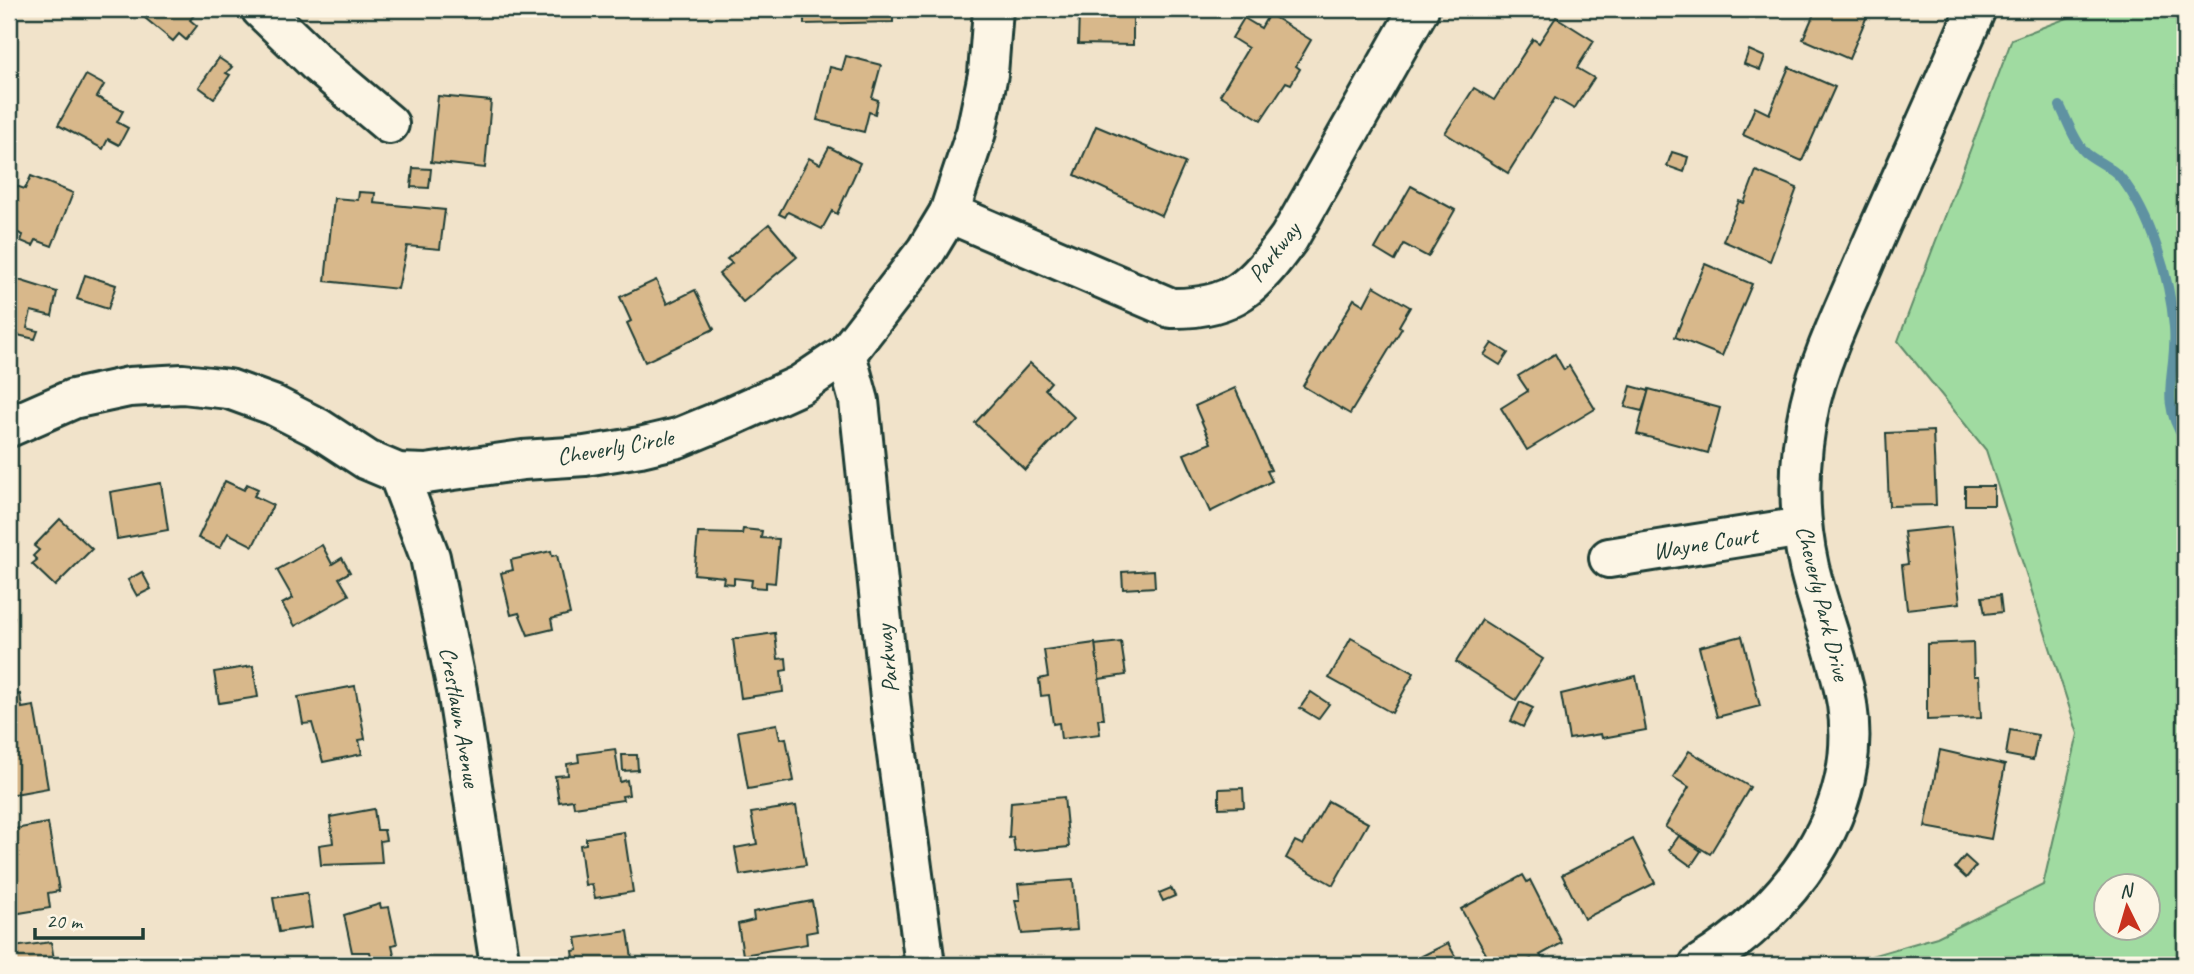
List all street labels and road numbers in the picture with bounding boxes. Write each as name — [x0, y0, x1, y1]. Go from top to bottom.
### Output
street label: Parkway — [1241, 214, 1308, 288]
street label: Cheverly Circle — [555, 422, 678, 472]
street label: Wayne Court — [1651, 520, 1761, 566]
street label: Cheverly Park Drive — [1789, 522, 1857, 686]
street label: Parkway — [868, 622, 905, 695]
street label: Crestlawn Avenue — [433, 645, 487, 792]

